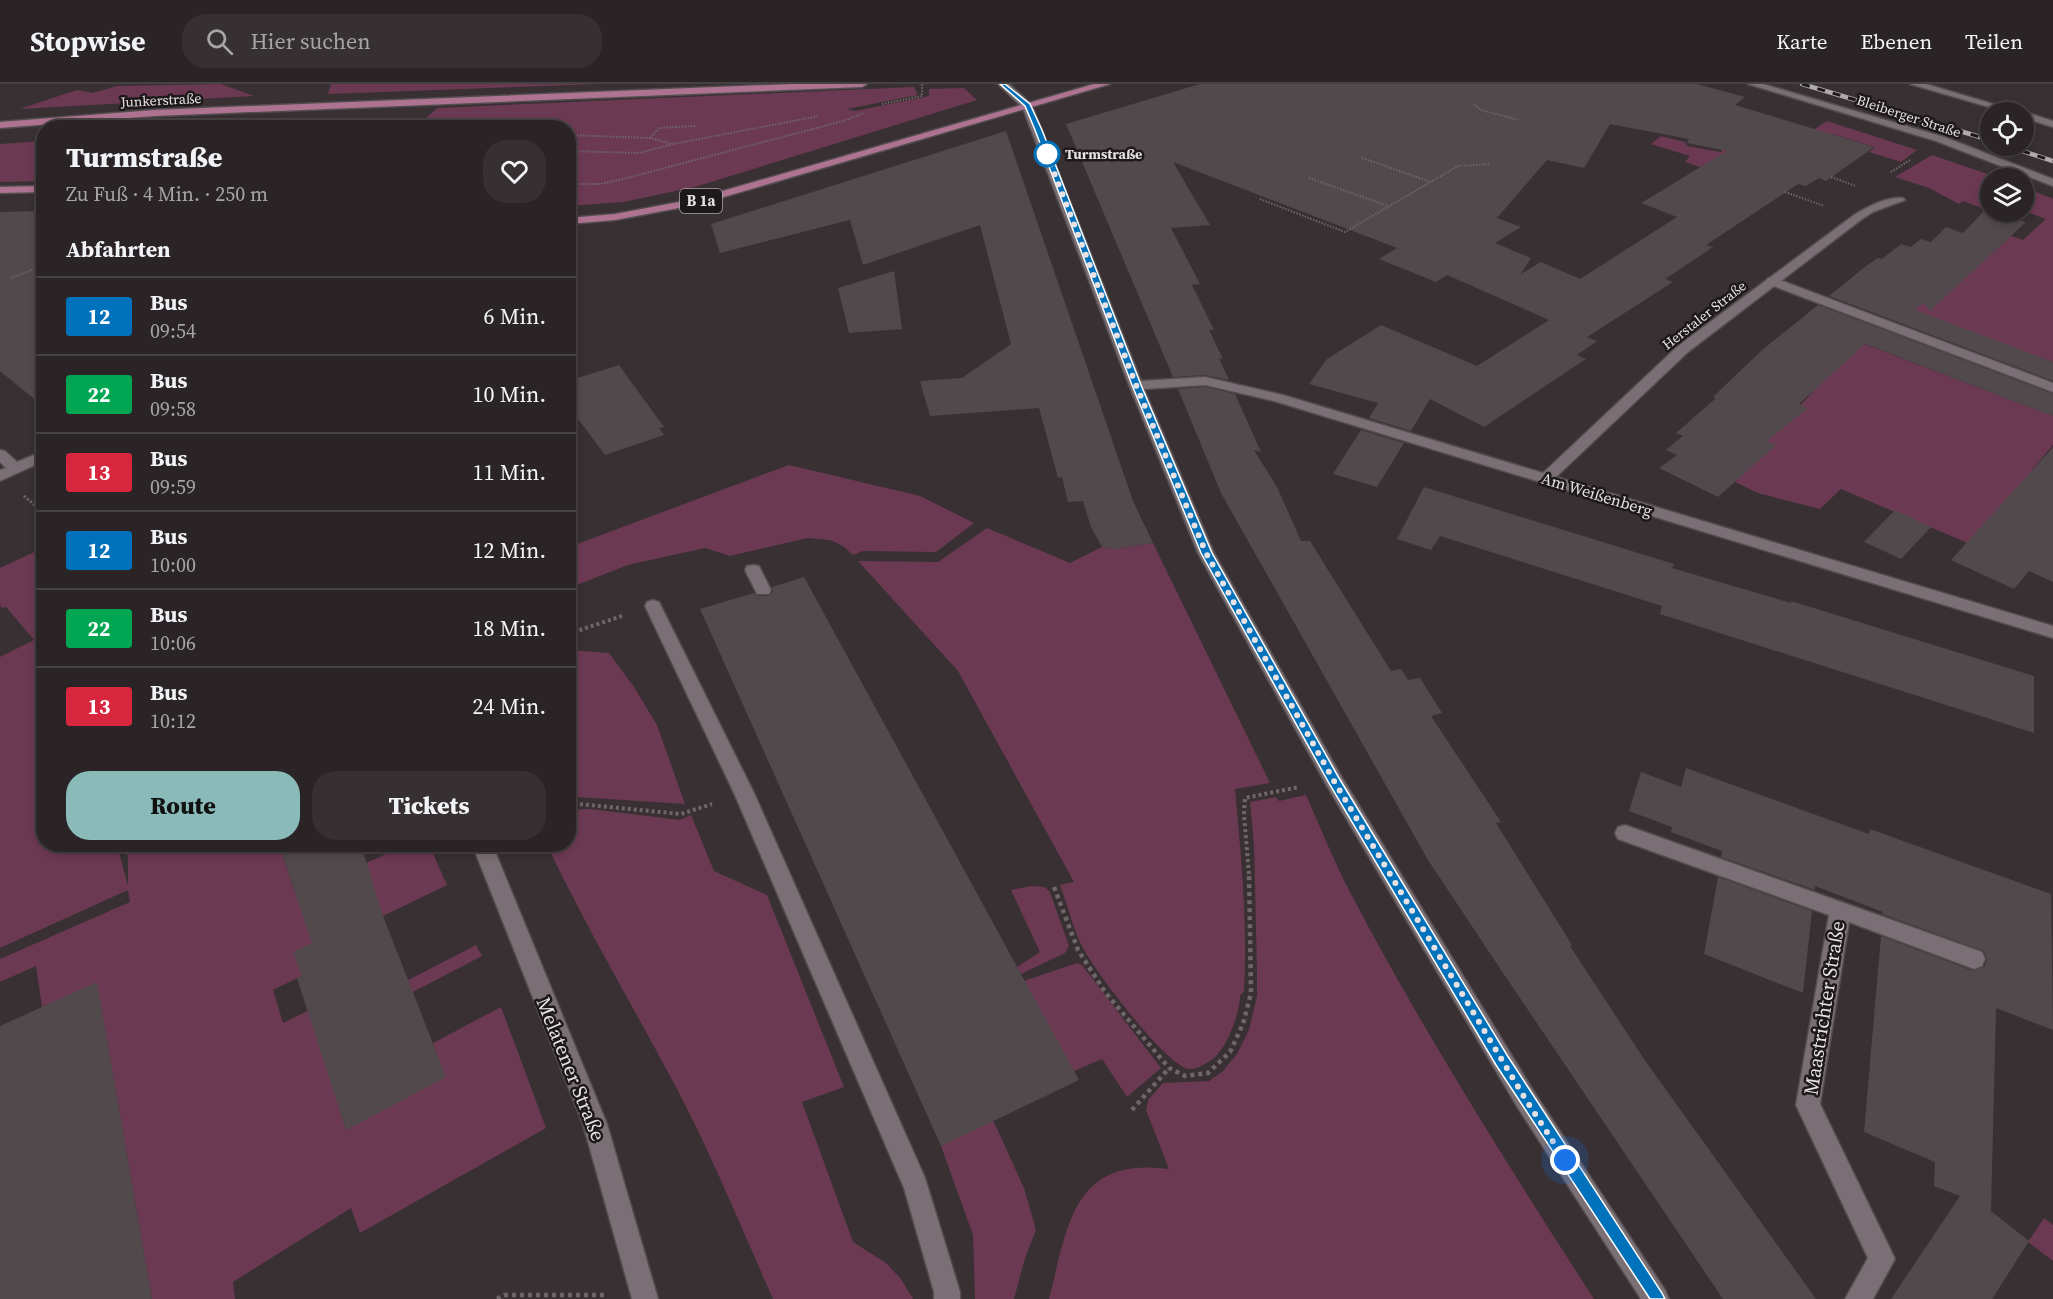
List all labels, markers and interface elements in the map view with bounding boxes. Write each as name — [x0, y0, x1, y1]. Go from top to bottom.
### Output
search box — [182, 14, 602, 68]
text: Stopwise — [30, 22, 146, 60]
icon: search — [203, 25, 236, 58]
text: Hier suchen — [251, 26, 370, 56]
text: Karte — [1776, 27, 1827, 56]
text: Ebenen — [1860, 27, 1932, 56]
text: Teilen — [1965, 27, 2023, 56]
street label: Junkerstraße — [119, 88, 202, 112]
street label: Bleiberger Straße — [1854, 90, 1964, 142]
map controls — [1980, 102, 2034, 222]
button: locate — [1980, 102, 2034, 156]
text: Turmstraße — [66, 138, 222, 176]
button: heart — [483, 140, 546, 203]
marker: Turmstraße — [1034, 141, 1060, 167]
place label: Turmstraße — [1065, 144, 1142, 164]
button: layers — [1980, 168, 2034, 222]
text: Zu Fuß · 4 Min. · 250 m — [66, 180, 268, 208]
road number: B 1a — [680, 189, 722, 213]
text: Abfahrten — [66, 234, 171, 264]
street label: Herstaler Straße — [1658, 276, 1750, 354]
text: Bus — [150, 287, 187, 317]
text: 6 Min. — [484, 301, 546, 331]
text: 12 — [88, 302, 110, 331]
text: 09:54 — [150, 317, 196, 345]
text: Bus — [150, 365, 187, 395]
text: 10 Min. — [473, 379, 546, 409]
text: 22 — [88, 380, 110, 409]
text: 09:58 — [150, 395, 196, 423]
text: Bus — [150, 443, 187, 473]
text: 11 Min. — [473, 457, 546, 487]
text: 13 — [88, 458, 110, 487]
street label: Am Weißenberg — [1539, 467, 1655, 521]
text: 09:59 — [150, 473, 196, 501]
text: Bus — [150, 521, 187, 551]
text: 12 Min. — [473, 535, 546, 565]
text: 12 — [88, 536, 110, 565]
text: 10:00 — [150, 551, 196, 579]
text: Bus — [150, 599, 187, 629]
text: 18 Min. — [473, 613, 546, 643]
text: 22 — [88, 614, 110, 643]
text: 10:06 — [150, 629, 196, 657]
text: Bus — [150, 677, 187, 707]
text: 24 Min. — [473, 691, 546, 721]
text: 13 — [88, 692, 110, 721]
text: 10:12 — [150, 707, 196, 735]
button: Route — [66, 771, 300, 840]
button: Tickets — [312, 771, 546, 840]
street label: Maastrichter Straße — [1796, 919, 1852, 1097]
street label: Melatener Straße — [529, 993, 613, 1145]
your location — [1550, 1145, 1580, 1175]

